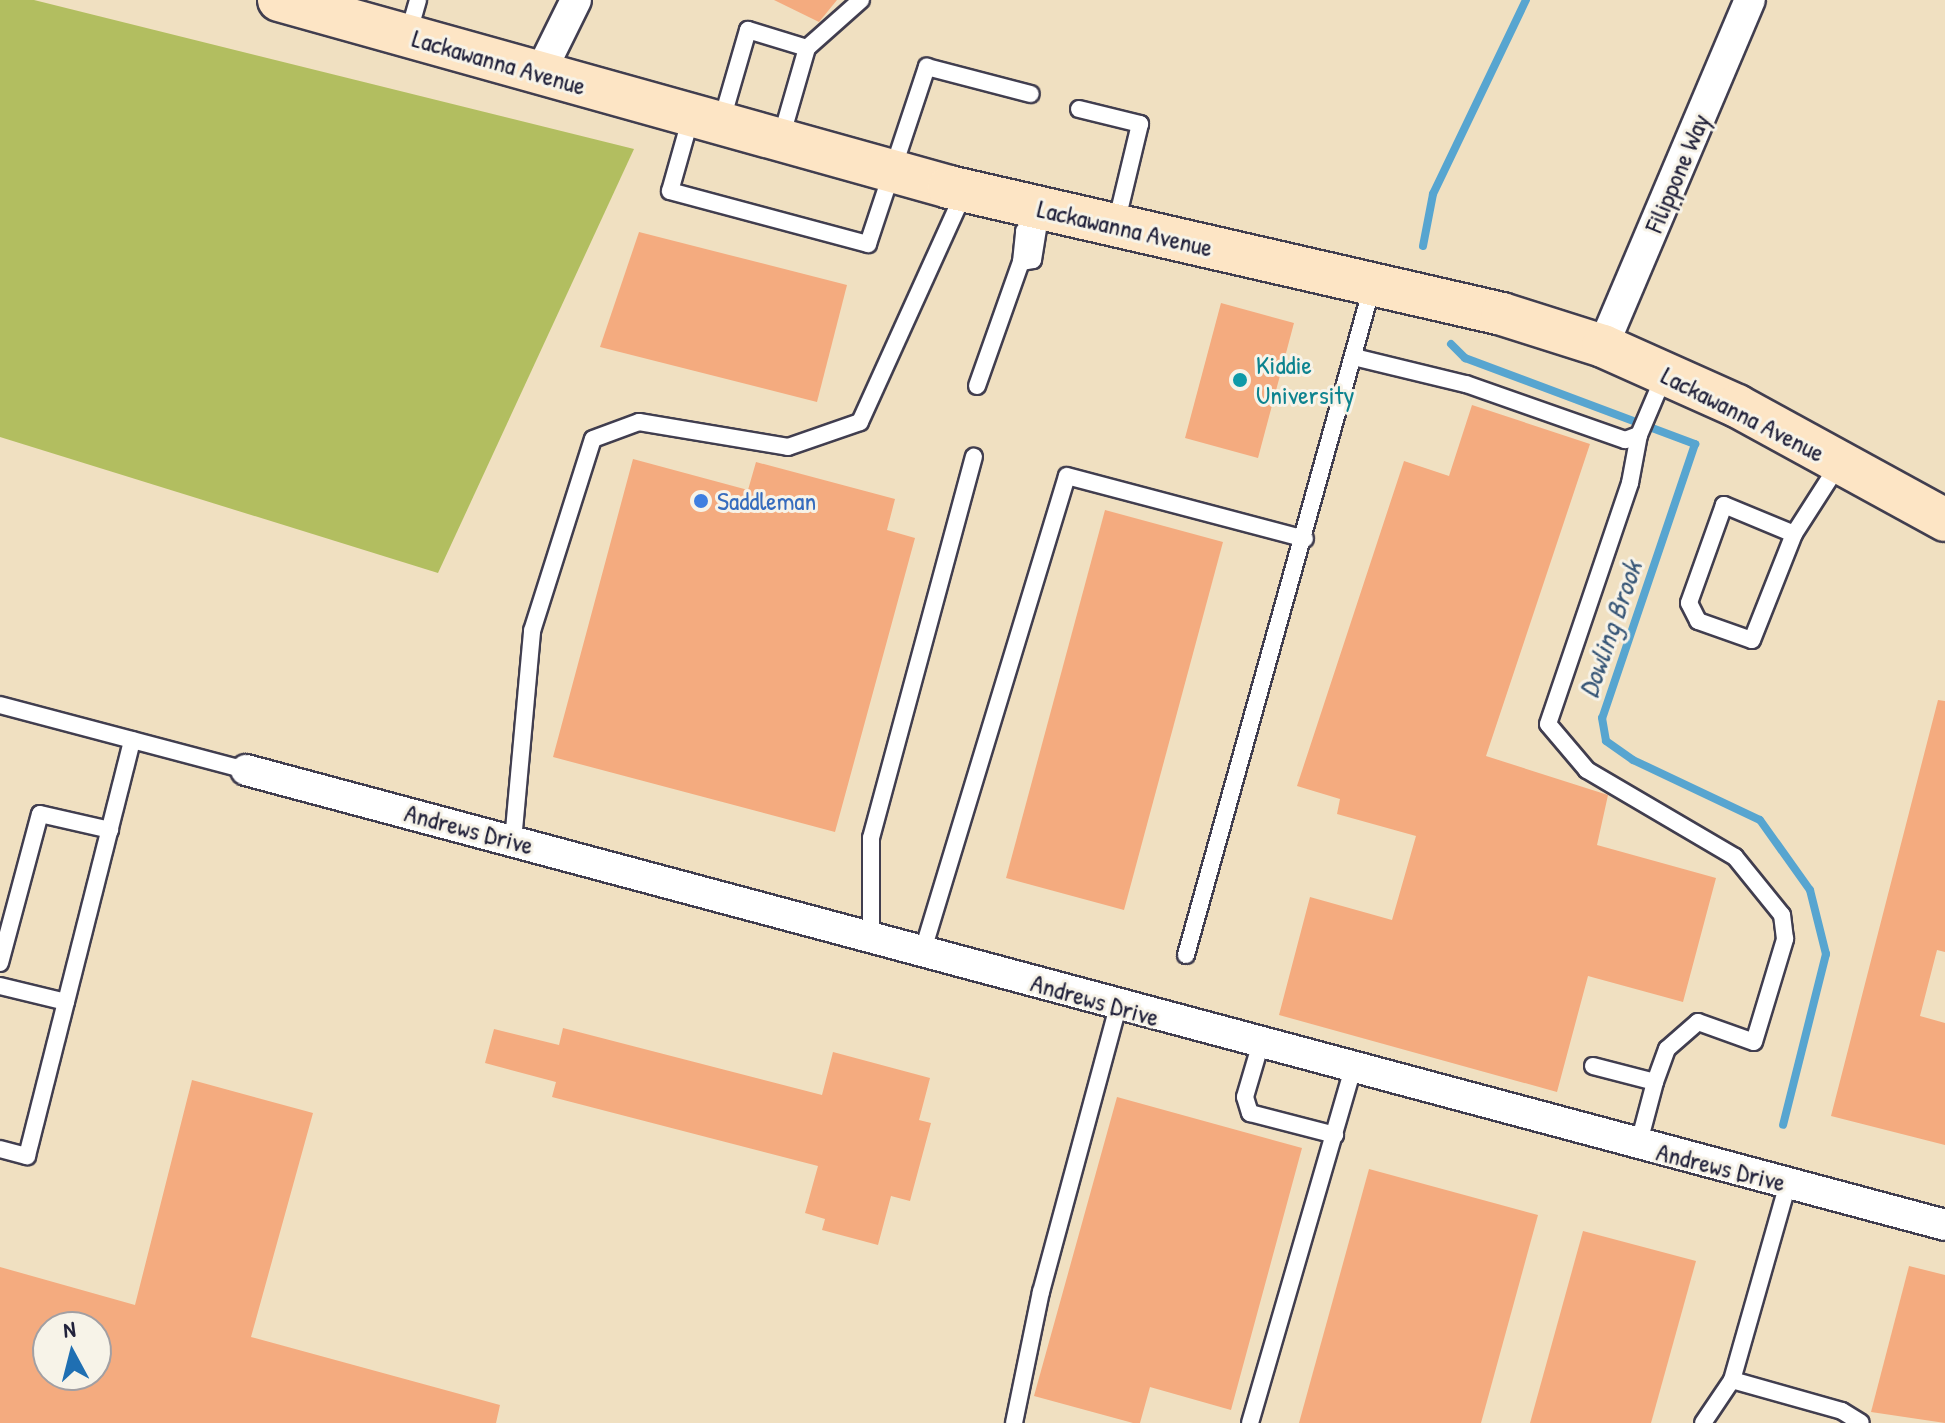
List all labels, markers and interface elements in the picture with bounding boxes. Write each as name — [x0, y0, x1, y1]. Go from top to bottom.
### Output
street label: Lackawanna Avenue — [409, 22, 589, 102]
street label: Filippone Way — [1638, 109, 1716, 237]
street label: Lackawanna Avenue — [1034, 193, 1216, 263]
place label: Kiddie University — [1256, 349, 1354, 410]
street label: Lackawanna Avenue — [1656, 360, 1830, 468]
marker: Kiddie University — [1231, 371, 1249, 389]
place label: Saddleman — [717, 485, 816, 517]
marker: Saddleman — [692, 492, 710, 510]
water label: Dowling Brook — [1571, 556, 1649, 702]
street label: Andrews Drive — [401, 797, 537, 861]
street label: Andrews Drive — [1027, 967, 1163, 1033]
street label: Andrews Drive — [1653, 1136, 1789, 1198]
north arrow — [32, 1311, 112, 1391]
text: N — [62, 1314, 77, 1345]

